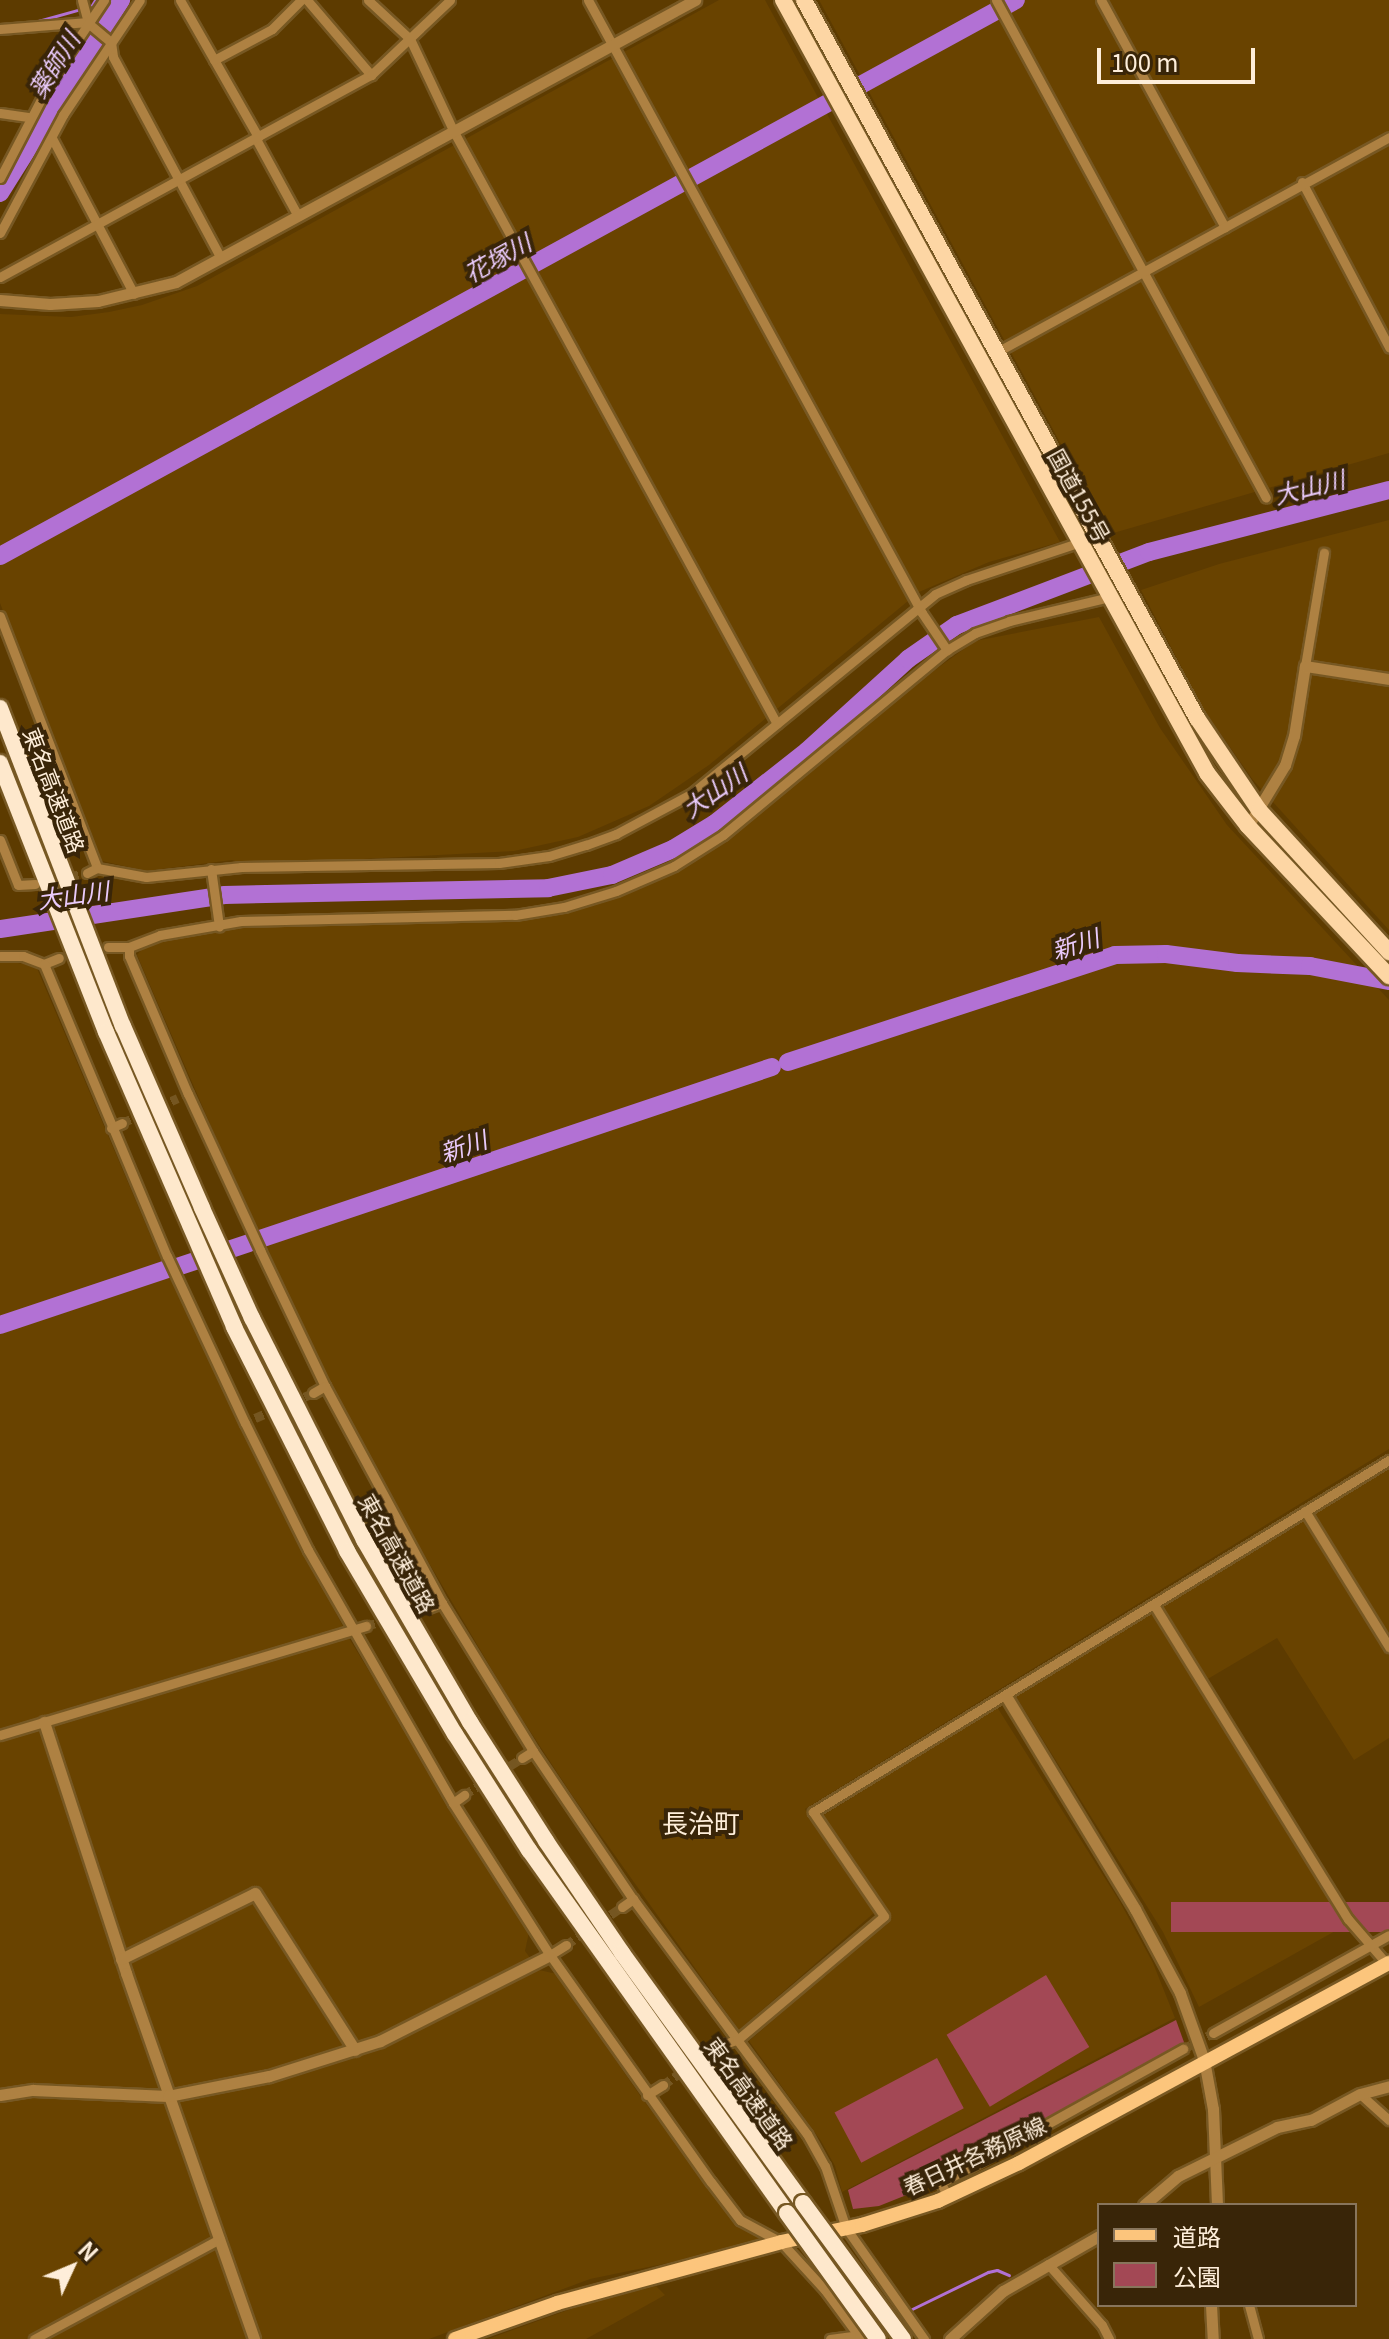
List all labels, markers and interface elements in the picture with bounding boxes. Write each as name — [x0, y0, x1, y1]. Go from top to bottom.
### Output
water label: 薬師川 — [22, 26, 84, 102]
scale bar — [1101, 32, 1259, 82]
text: 100 m — [1111, 44, 1179, 79]
water label: 花塚川 — [459, 227, 535, 287]
street label: 国道155号 — [1044, 444, 1116, 546]
water label: 大山川 — [1271, 463, 1347, 509]
street label: 東名高速道路 — [19, 724, 91, 856]
water label: 大山川 — [676, 758, 752, 822]
water label: 大山川 — [35, 875, 111, 913]
water label: 新川 — [1048, 922, 1102, 964]
water label: 新川 — [436, 1124, 490, 1166]
street label: 東名高速道路 — [354, 1489, 442, 1617]
district label: 長治町 — [662, 1806, 740, 1838]
street label: 東名高速道路 — [701, 2032, 799, 2154]
street label: 春日井各務原線 — [899, 2110, 1049, 2200]
legend — [1097, 2203, 1357, 2307]
text: 道路 — [1173, 2218, 1221, 2253]
north arrow — [32, 2227, 112, 2307]
text: N — [72, 2233, 106, 2267]
text: 公園 — [1173, 2258, 1221, 2293]

